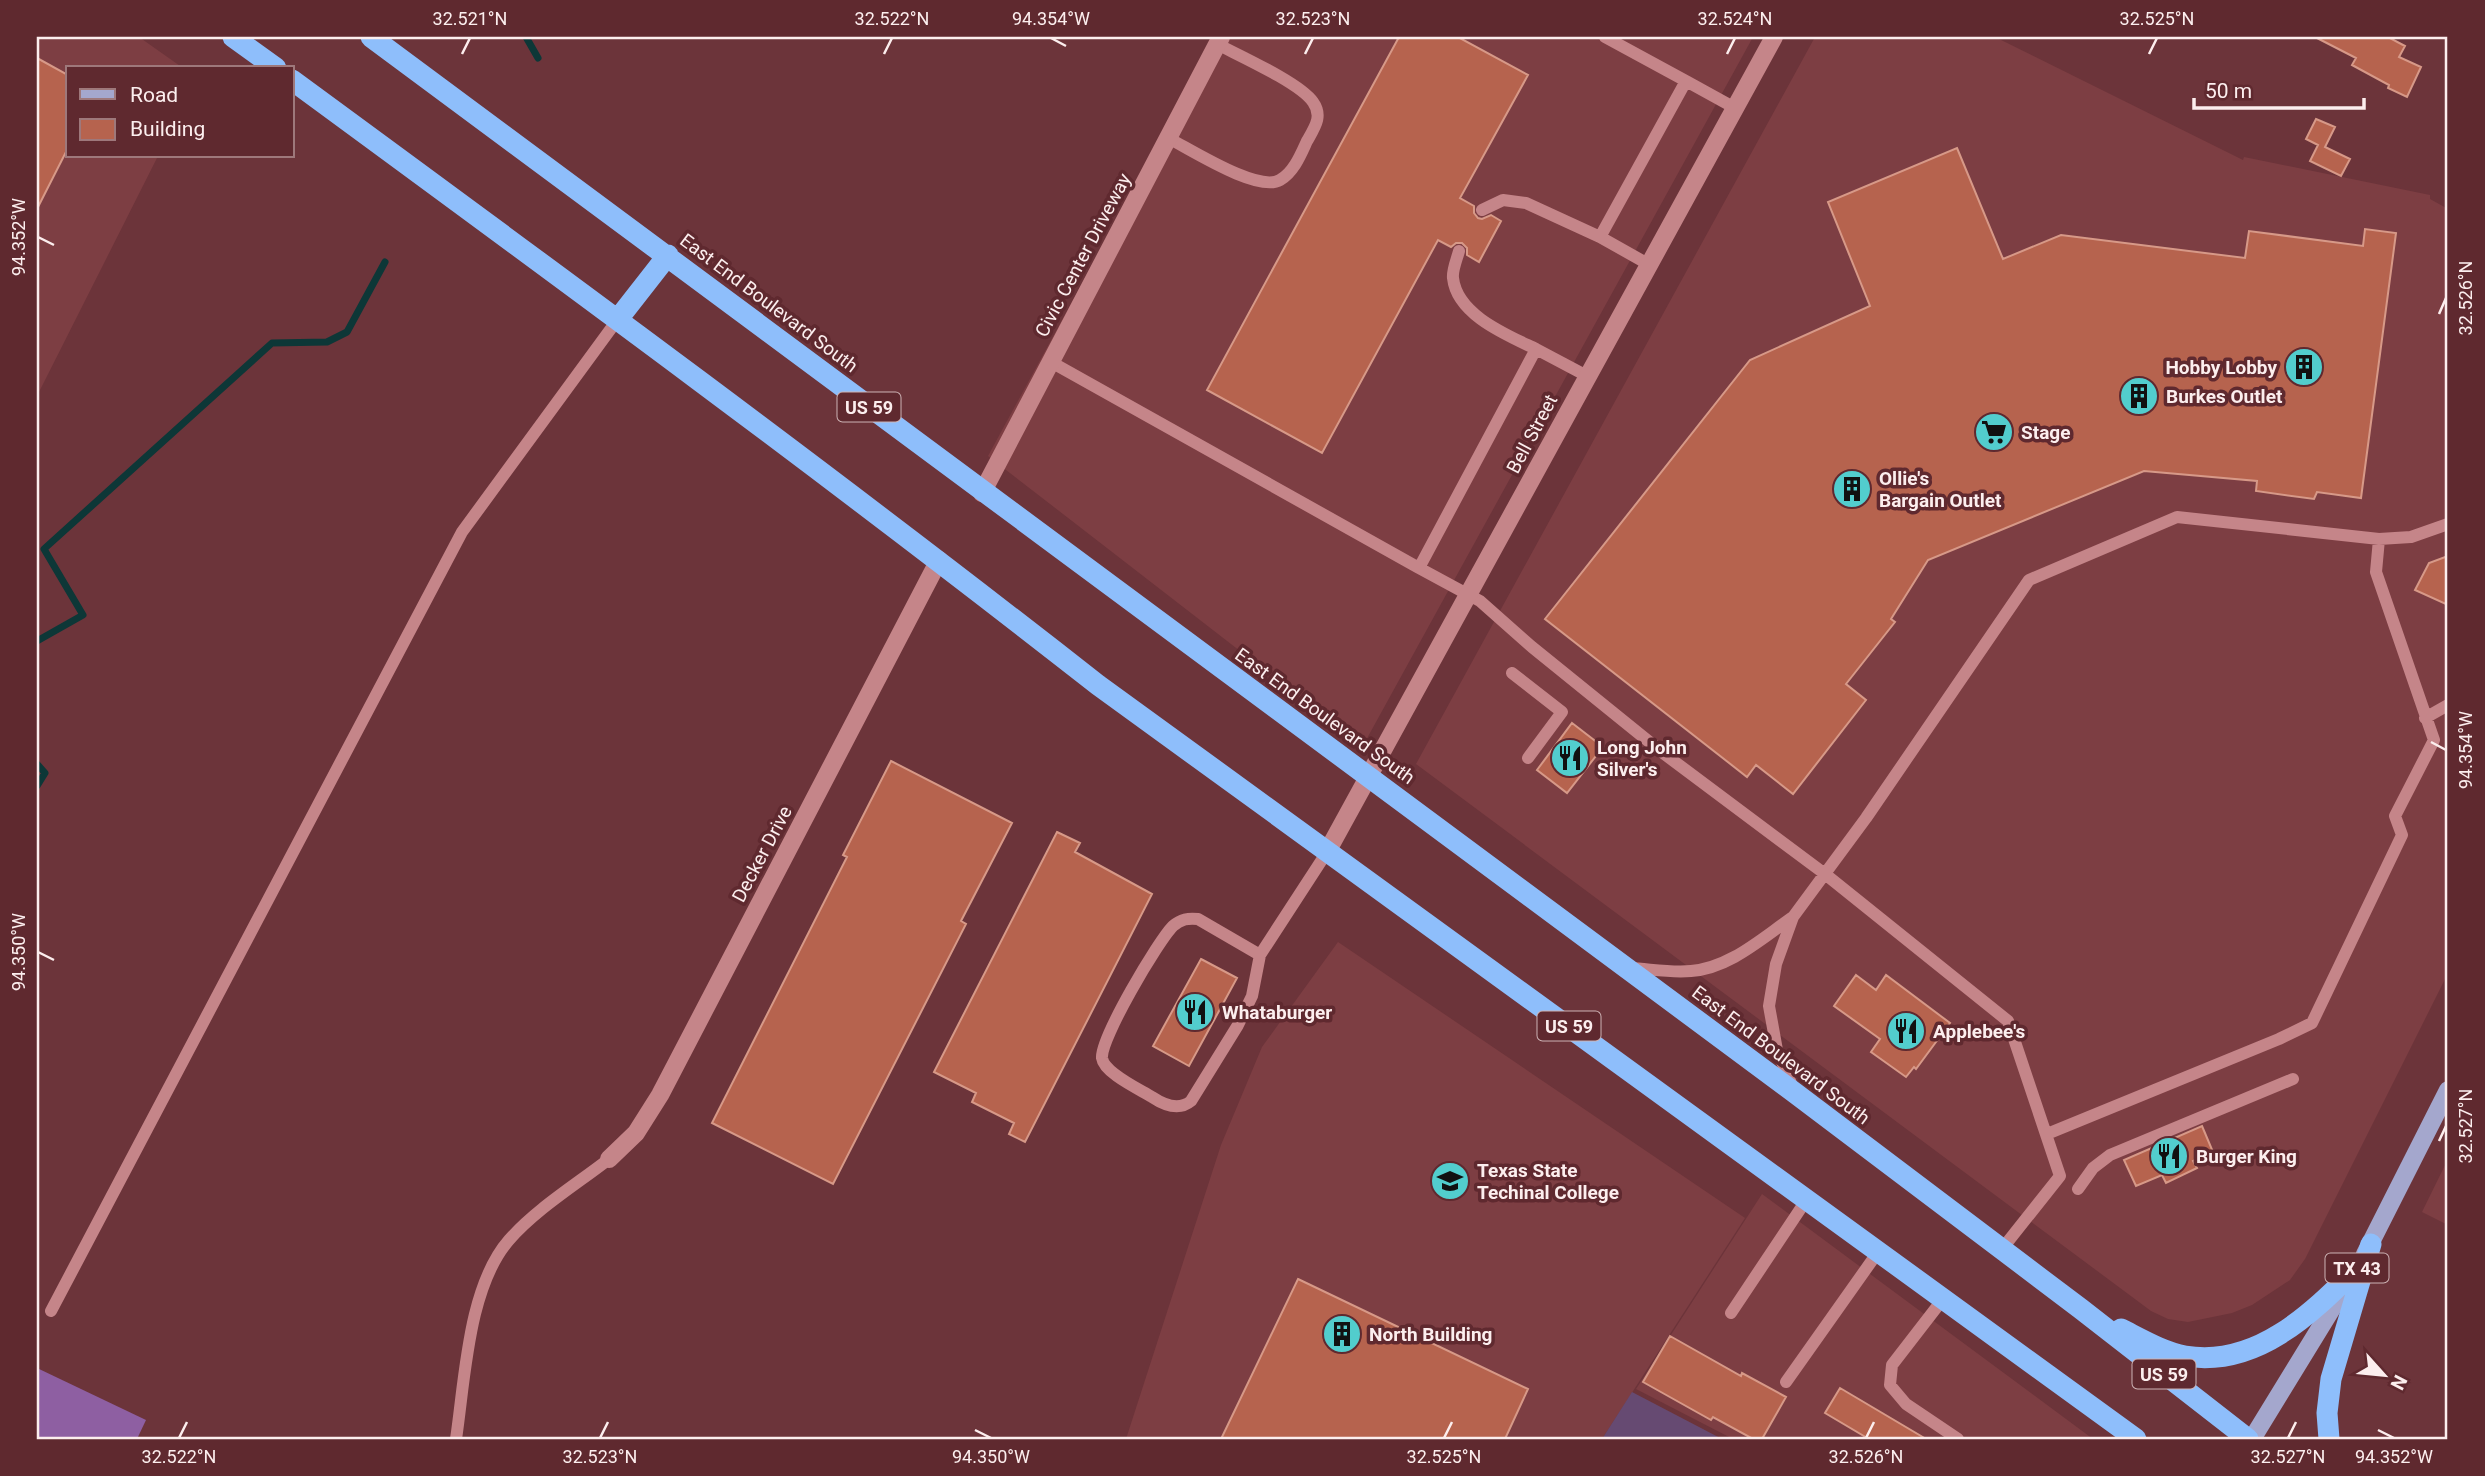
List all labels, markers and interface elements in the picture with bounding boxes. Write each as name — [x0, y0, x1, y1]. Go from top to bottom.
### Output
text: 32.521°N — [433, 8, 507, 29]
text: 32.522°N — [855, 8, 929, 29]
text: 94.354°W — [1012, 8, 1090, 29]
text: 32.523°N — [1276, 8, 1350, 29]
text: 32.524°N — [1698, 8, 1772, 29]
text: 32.525°N — [2120, 8, 2194, 29]
legend — [66, 66, 294, 158]
scale bar — [2194, 66, 2364, 110]
text: 50 m — [2205, 79, 2252, 103]
text: Road — [130, 83, 178, 107]
text: Building — [130, 117, 205, 141]
street label: Civic Center Driveway — [1030, 169, 1136, 341]
text: 94.352°W — [8, 198, 29, 276]
street label: East End Boulevard South — [676, 229, 862, 377]
text: 32.526°N — [2455, 261, 2476, 335]
building icon: Hobby Lobby — [2283, 346, 2325, 388]
place label: Hobby Lobby — [2165, 356, 2277, 379]
building icon: Burkes Outlet — [2118, 375, 2160, 417]
place label: Burkes Outlet — [2166, 385, 2283, 408]
street label: Bell Street — [1502, 391, 1562, 477]
road number: US 59 — [838, 393, 900, 422]
supermarket icon: Stage — [1973, 411, 2015, 453]
place label: Stage — [2021, 421, 2070, 444]
place label: Ollie's Bargain Outlet — [1879, 467, 2002, 512]
building icon: Ollie's Bargain Outlet — [1831, 468, 1873, 510]
street label: East End Boulevard South — [1231, 643, 1419, 789]
text: 94.354°W — [2455, 711, 2476, 789]
place label: Long John Silver's — [1597, 736, 1687, 781]
restaurant icon: Long John Silver's — [1549, 737, 1591, 779]
street label: Decker Drive — [727, 802, 797, 906]
text: 94.350°W — [8, 913, 29, 991]
street label: East End Boulevard South — [1688, 981, 1874, 1129]
restaurant icon: Whataburger — [1174, 991, 1216, 1033]
place label: Whataburger — [1222, 1001, 1332, 1024]
restaurant icon: Applebee's — [1885, 1010, 1927, 1052]
road number: US 59 — [1538, 1012, 1600, 1041]
place label: Applebee's — [1933, 1020, 2025, 1043]
text: 32.527°N — [2455, 1089, 2476, 1163]
restaurant icon: Burger King — [2148, 1135, 2190, 1177]
place label: Burger King — [2196, 1145, 2297, 1168]
place label: Texas State Techinal College — [1477, 1159, 1619, 1204]
school or university icon: Texas State Techinal College — [1429, 1160, 1471, 1202]
road number: TX 43 — [2326, 1254, 2388, 1282]
building icon: North Building — [1321, 1313, 1363, 1355]
place label: North Building — [1369, 1323, 1492, 1346]
north arrow — [2348, 1340, 2418, 1410]
road number: US 59 — [2132, 1359, 2196, 1388]
text: N — [2385, 1371, 2412, 1394]
text: 32.522°N — [142, 1446, 216, 1467]
text: 32.523°N — [563, 1446, 637, 1467]
text: 94.350°W — [952, 1446, 1030, 1467]
text: 32.525°N — [1407, 1446, 1481, 1467]
text: 32.526°N — [1829, 1446, 1903, 1467]
text: 32.527°N — [2251, 1446, 2325, 1467]
text: 94.352°W — [2355, 1446, 2433, 1467]

